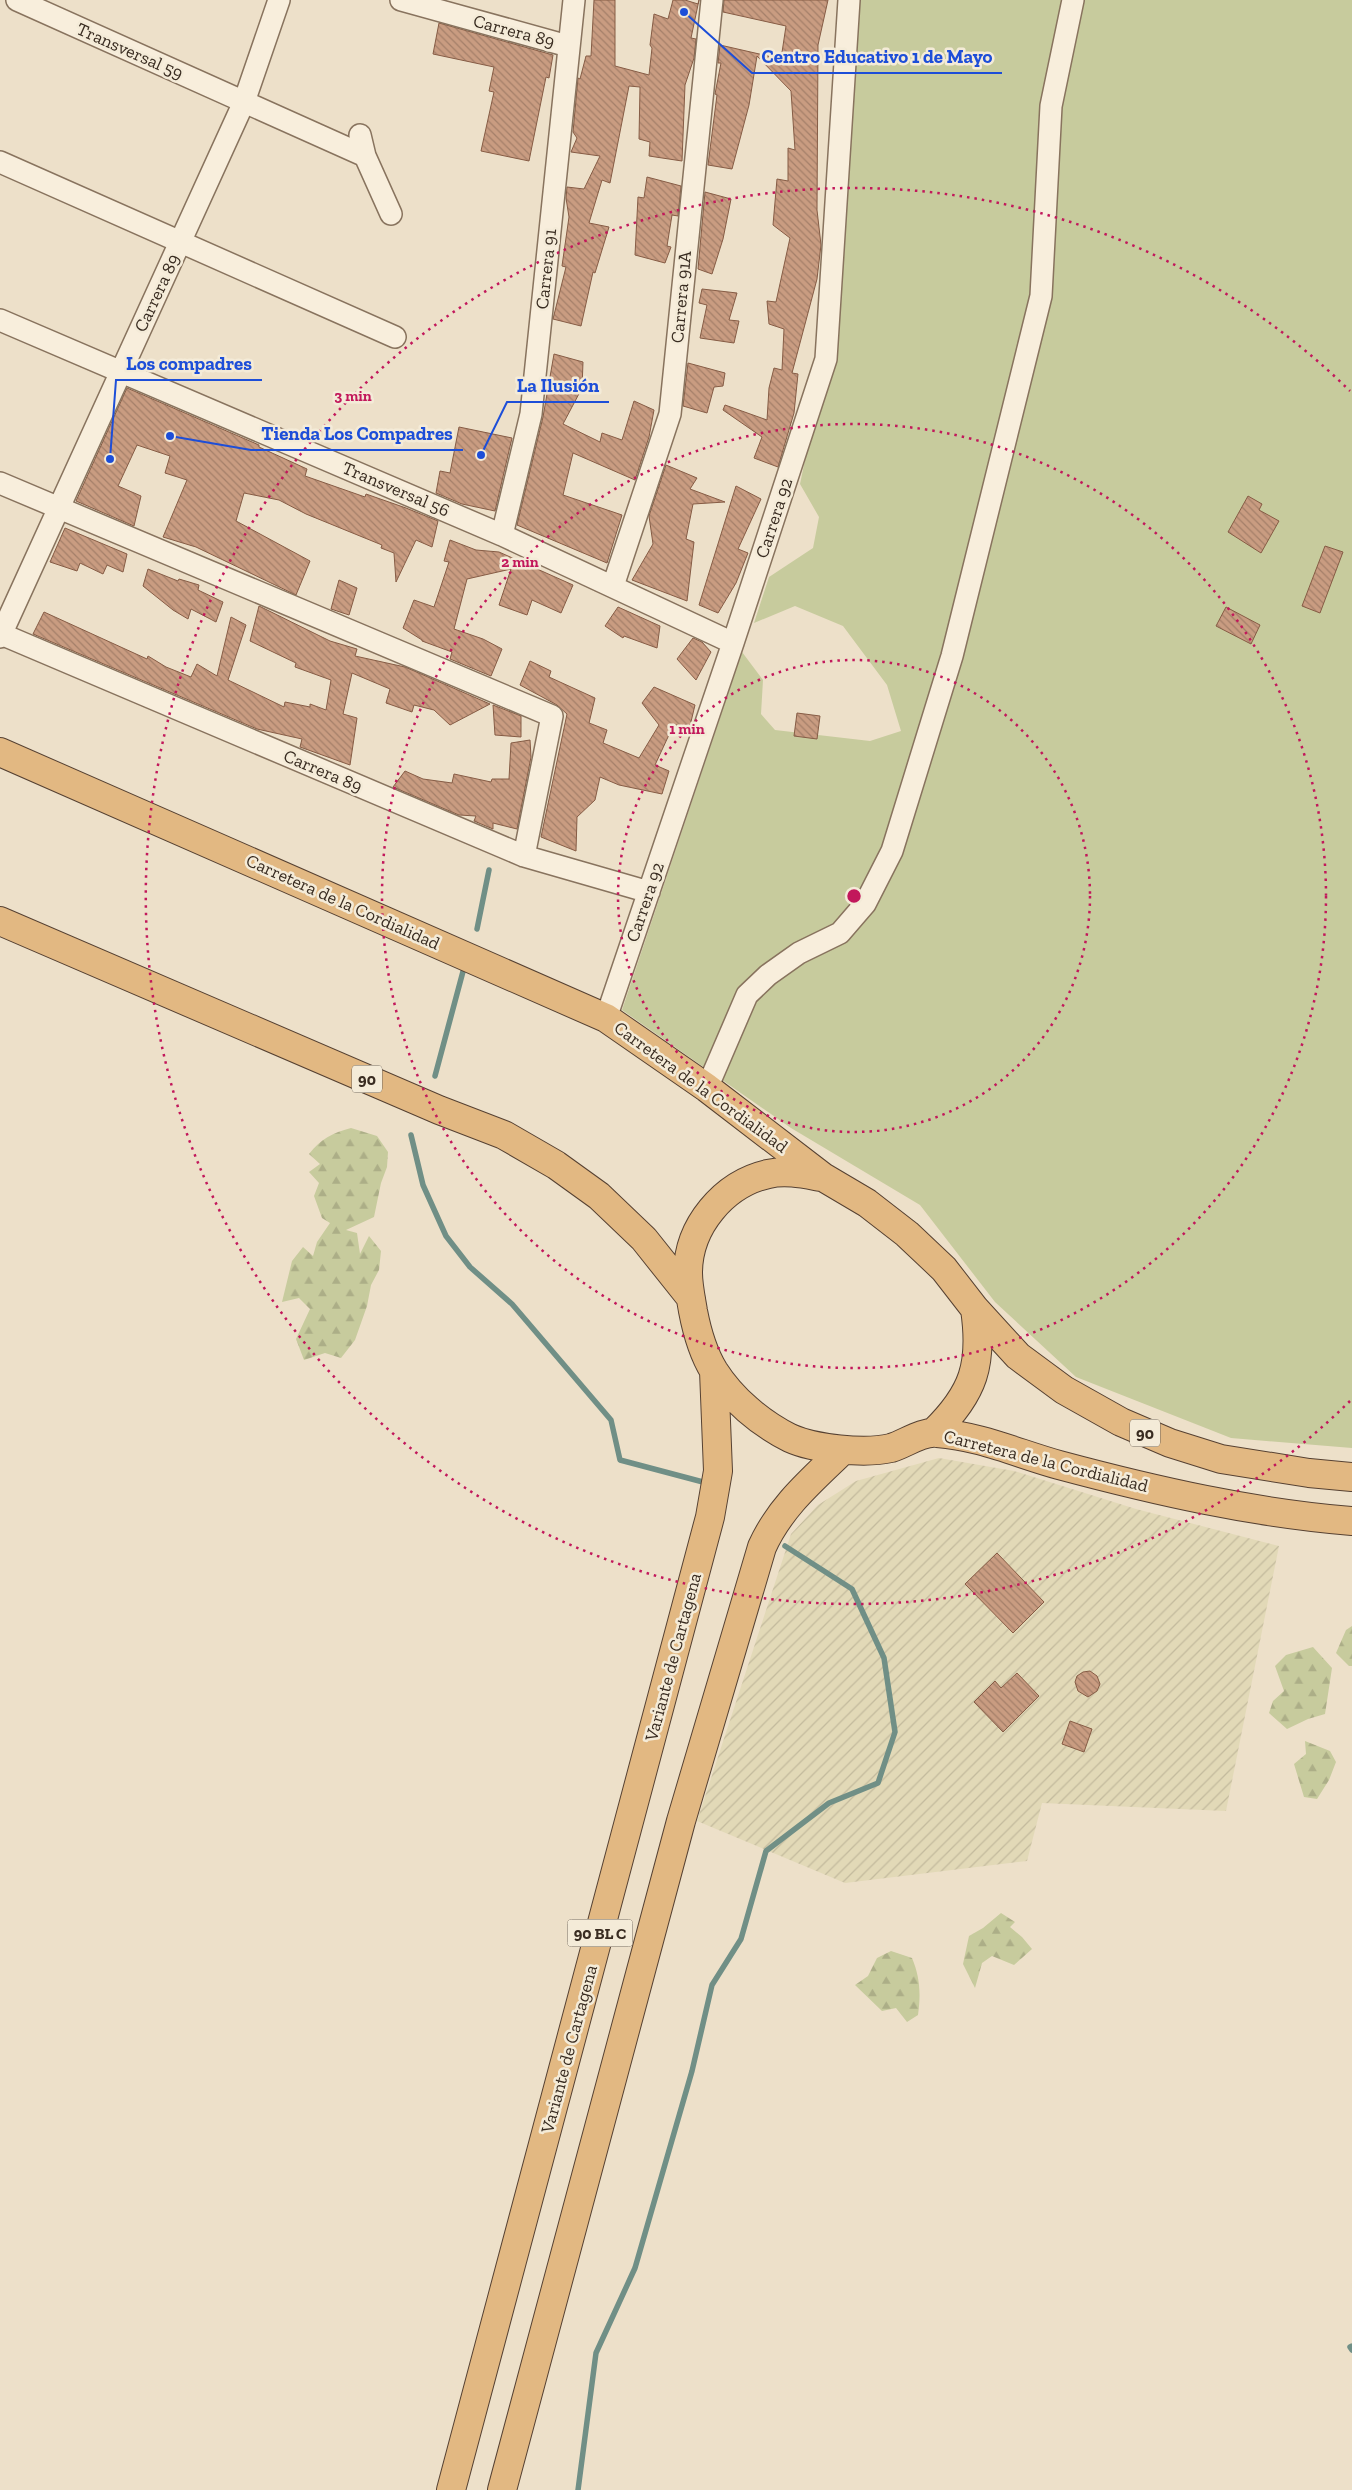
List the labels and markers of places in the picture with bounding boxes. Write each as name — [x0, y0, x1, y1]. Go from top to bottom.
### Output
callout: Centro Educativo 1 de Mayo — [752, 39, 1002, 73]
callout: Los compadres — [116, 346, 262, 380]
callout: La Ilusión — [507, 368, 609, 402]
callout: Tienda Los Compadres — [251, 416, 463, 450]
centre of rings — [845, 887, 863, 905]

